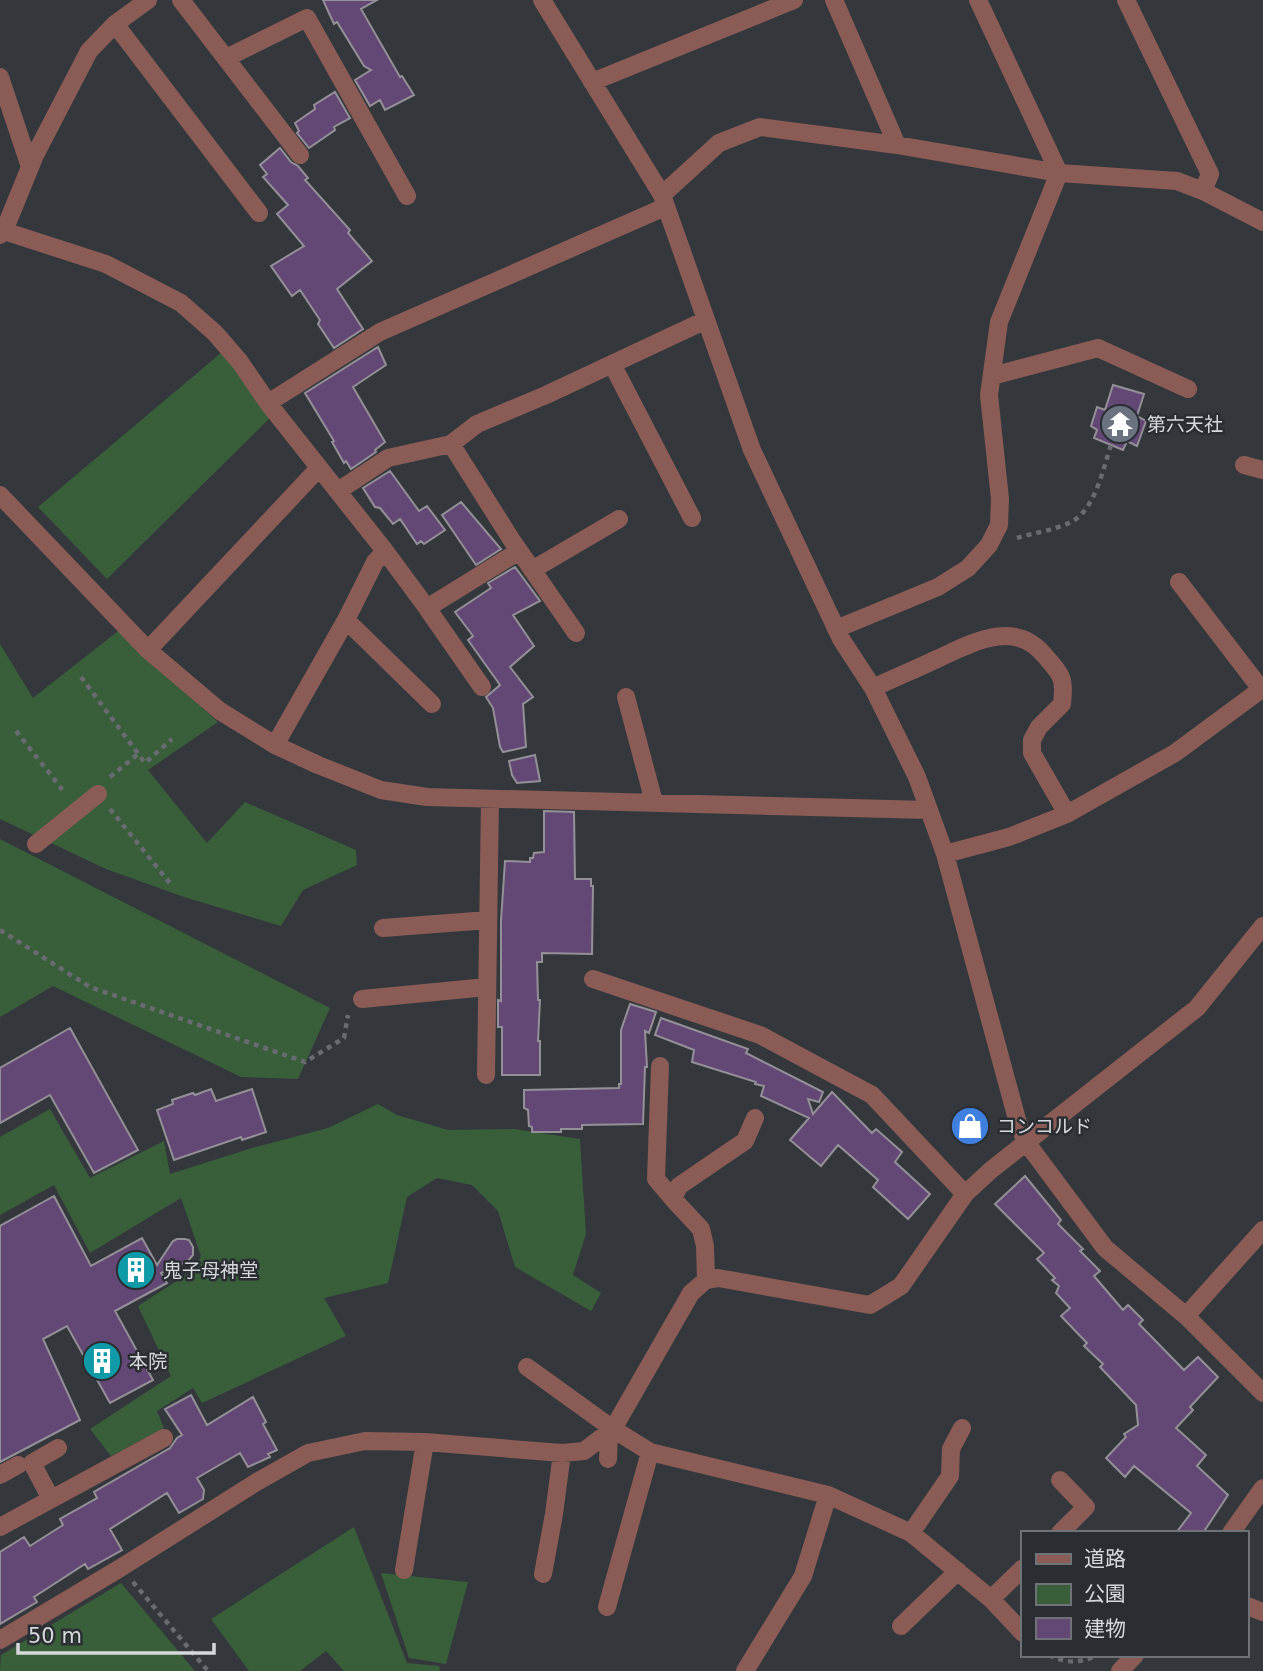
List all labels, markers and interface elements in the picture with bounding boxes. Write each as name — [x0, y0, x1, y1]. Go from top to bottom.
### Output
temple icon: 第六天社 — [1099, 403, 1141, 445]
place label: 第六天社 — [1147, 413, 1223, 435]
shop icon: コンコルド — [949, 1105, 991, 1147]
place label: コンコルド — [997, 1115, 1092, 1137]
building icon: 鬼子母神堂 — [115, 1249, 157, 1291]
place label: 鬼子母神堂 — [163, 1259, 258, 1281]
building icon: 本院 — [81, 1340, 123, 1382]
place label: 本院 — [129, 1350, 167, 1372]
legend — [1021, 1531, 1249, 1657]
text: 道路 — [1084, 1547, 1126, 1571]
text: 公園 — [1084, 1582, 1126, 1606]
scale bar — [18, 1612, 214, 1656]
text: 建物 — [1084, 1617, 1126, 1641]
text: 50 m — [28, 1624, 82, 1648]

